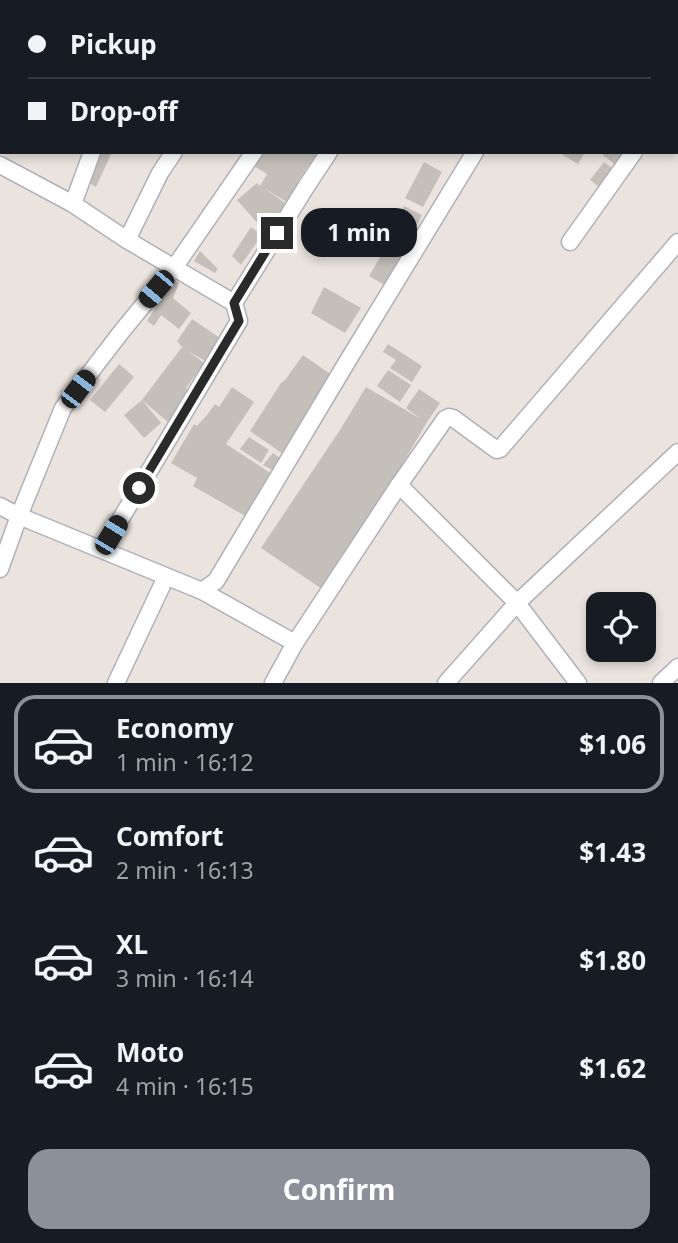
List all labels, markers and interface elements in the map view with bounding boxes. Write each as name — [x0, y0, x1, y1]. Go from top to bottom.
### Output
text: Pickup — [70, 26, 157, 62]
text: Drop-off — [70, 93, 177, 129]
callout: 1 min — [302, 208, 417, 258]
text: 1 min — [327, 216, 391, 248]
route end — [261, 217, 293, 249]
car — [135, 266, 178, 312]
car — [57, 366, 100, 412]
route start — [123, 472, 155, 504]
car — [92, 512, 131, 558]
map controls — [586, 592, 656, 662]
button: locate — [586, 592, 656, 662]
text: Economy — [116, 710, 234, 746]
icon: car — [32, 713, 95, 776]
text: $1.06 — [579, 726, 646, 762]
text: 1 min · 16:12 — [116, 746, 254, 778]
text: Comfort — [116, 818, 224, 854]
icon: car — [32, 821, 95, 884]
text: $1.43 — [579, 834, 646, 870]
text: 2 min · 16:13 — [116, 854, 254, 886]
text: XL — [116, 926, 148, 962]
icon: car — [32, 929, 95, 992]
text: $1.80 — [579, 942, 646, 978]
text: 3 min · 16:14 — [116, 962, 254, 994]
text: Moto — [116, 1034, 184, 1070]
icon: car — [32, 1037, 95, 1100]
text: $1.62 — [579, 1050, 646, 1086]
text: 4 min · 16:15 — [116, 1070, 254, 1102]
button: Confirm — [28, 1149, 650, 1229]

